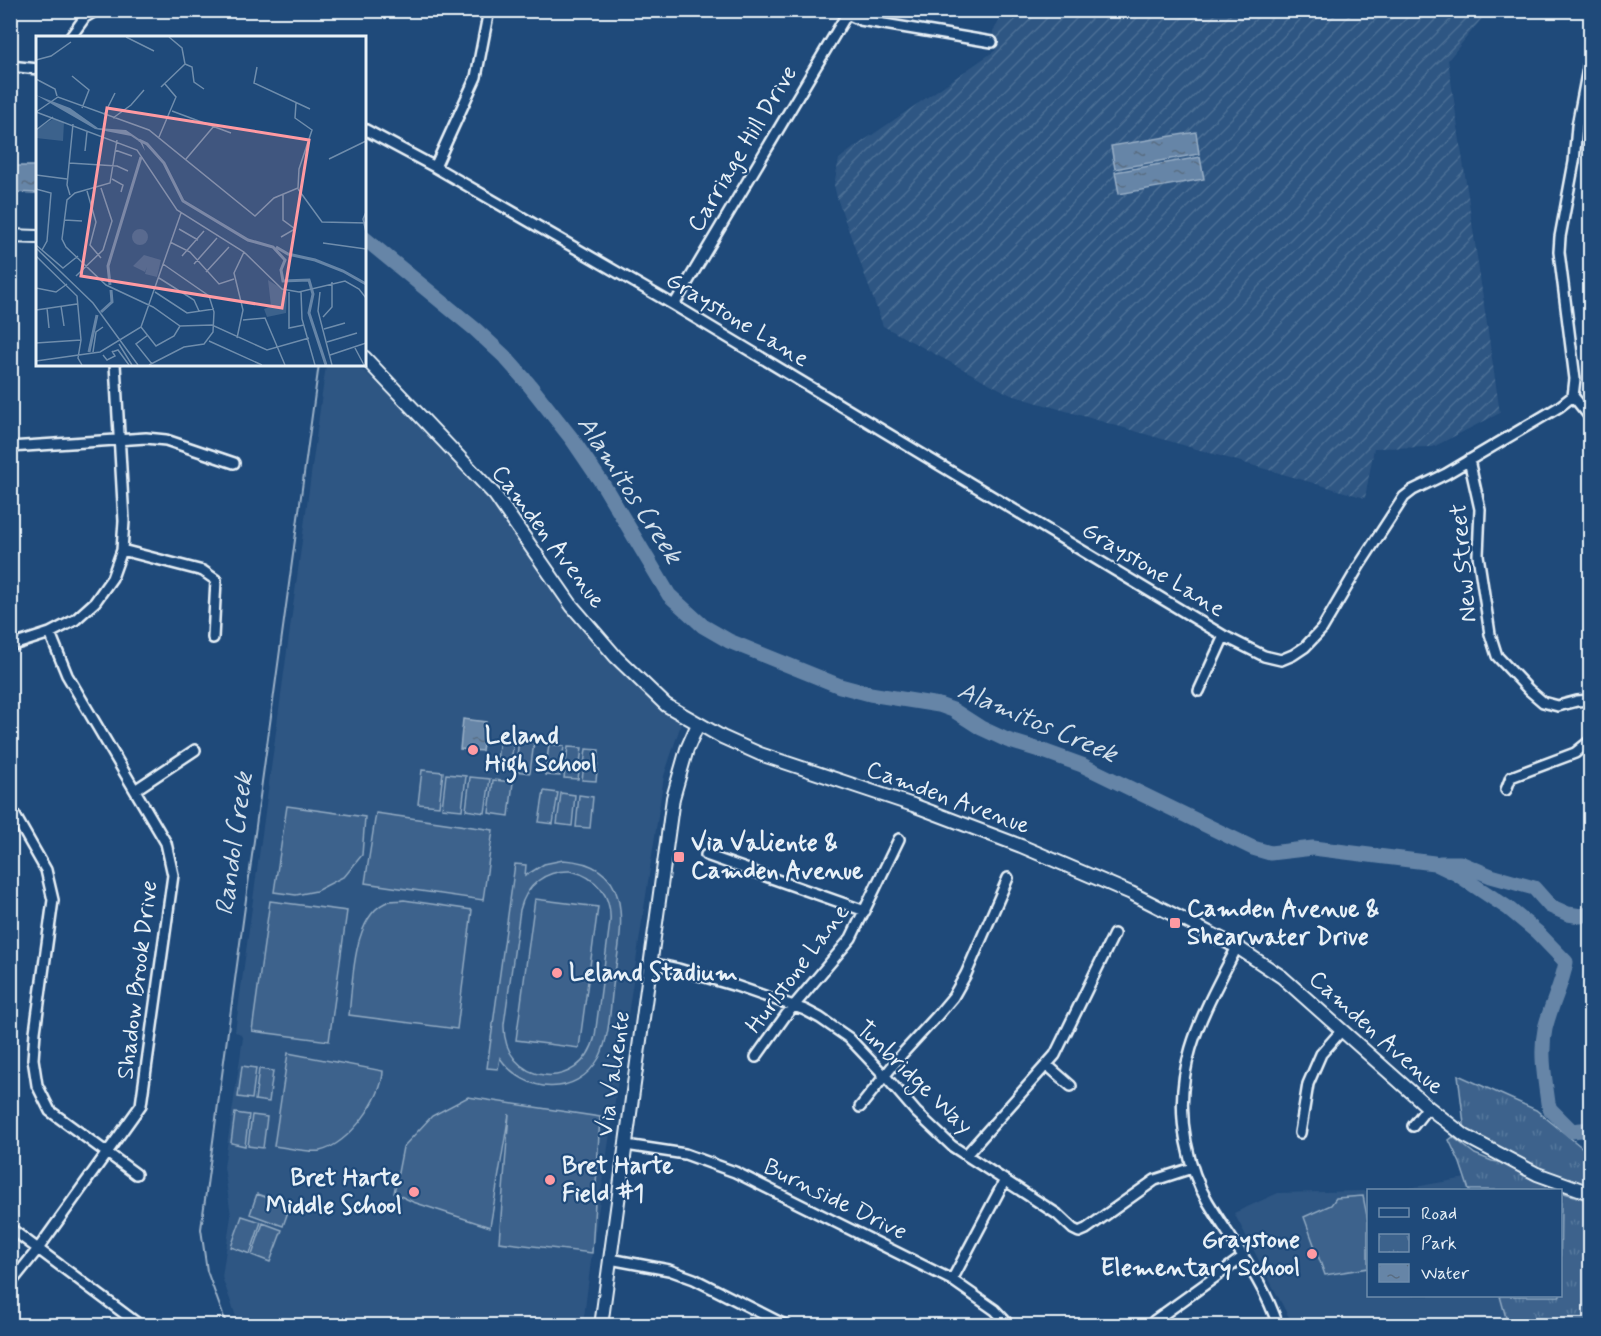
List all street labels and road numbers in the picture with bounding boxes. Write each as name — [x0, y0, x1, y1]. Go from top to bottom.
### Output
street label: Carriage Hill Drive — [681, 60, 805, 238]
street label: Graystone Lane — [660, 265, 815, 375]
street label: Camden Avenue — [484, 459, 612, 615]
street label: New Street — [1443, 502, 1485, 624]
street label: Graystone Lane — [1076, 515, 1231, 625]
street label: Camden Avenue — [862, 754, 1034, 842]
street label: Shadow Brook Drive — [110, 879, 166, 1081]
street label: Hurlstone Lane — [739, 898, 857, 1040]
street label: Camden Avenue — [1302, 964, 1450, 1102]
street label: Via Valiente — [590, 1009, 638, 1139]
street label: Tunbridge Way — [847, 1014, 979, 1143]
street label: Burnside Drive — [758, 1152, 912, 1248]

